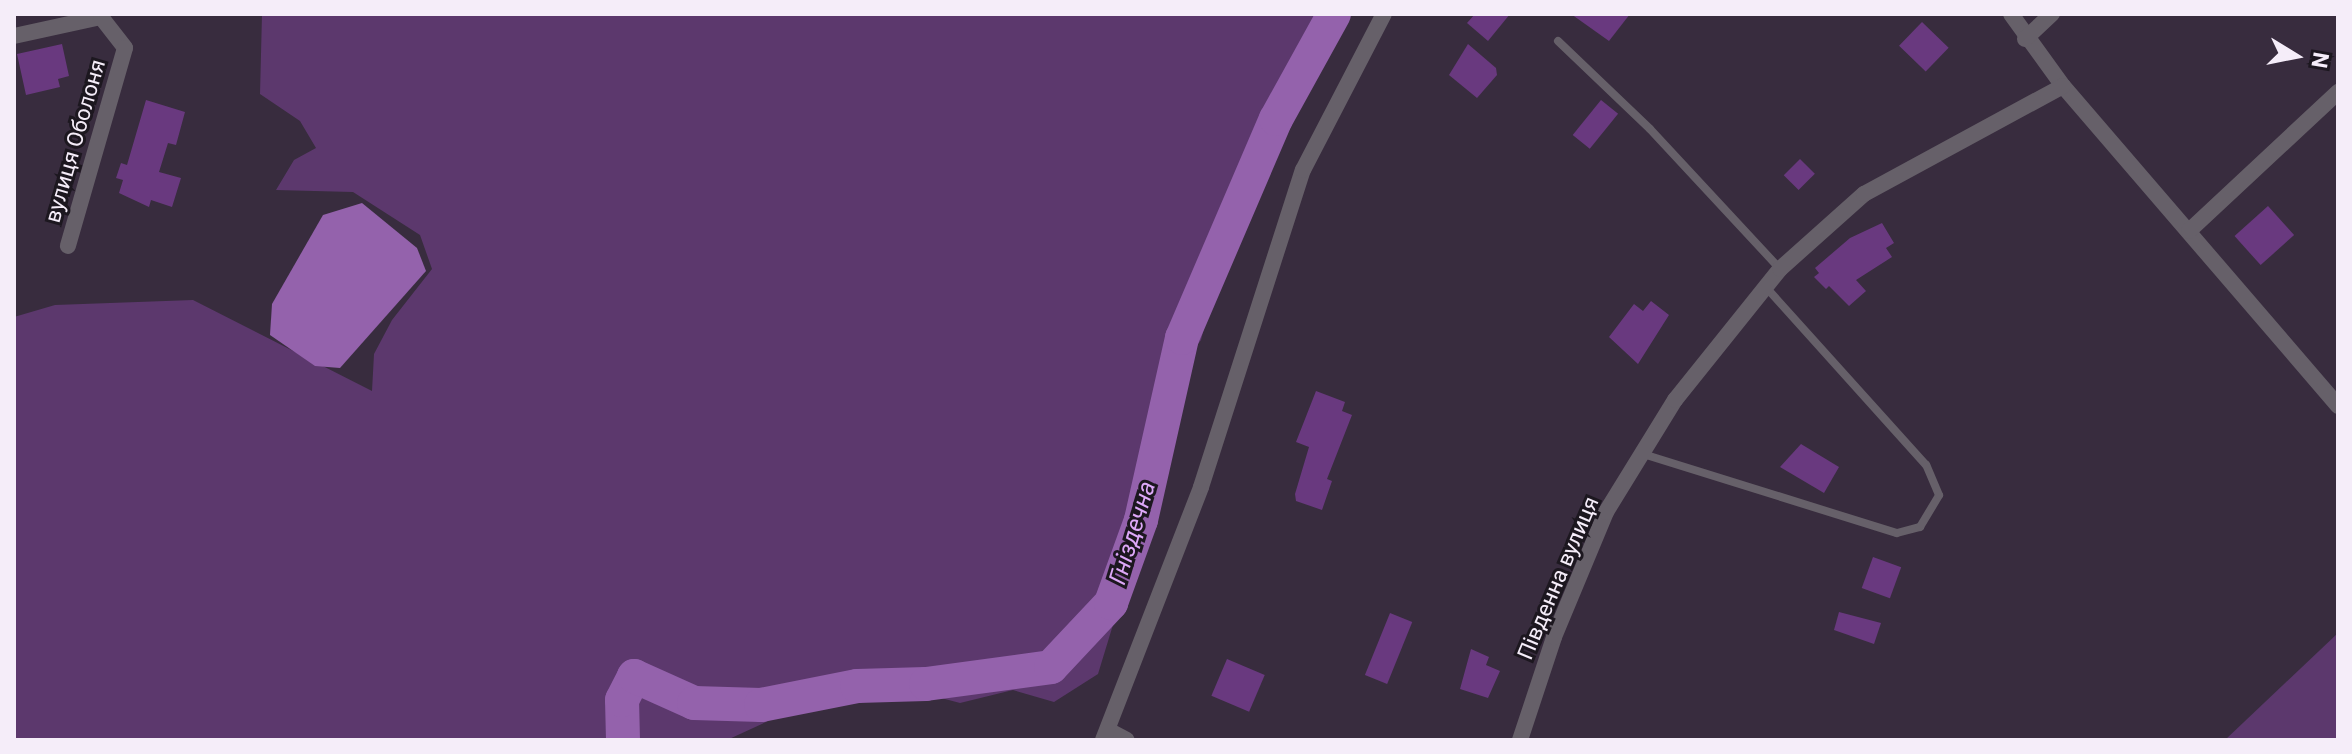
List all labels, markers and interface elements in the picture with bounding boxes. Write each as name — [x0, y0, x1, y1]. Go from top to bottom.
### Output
north arrow — [2256, 16, 2336, 96]
text: N — [2306, 50, 2334, 70]
street label: вулиця Оболоня — [39, 56, 111, 226]
water label: Гніздечна — [1104, 478, 1162, 588]
street label: Південна вулиця — [1512, 493, 1604, 663]

